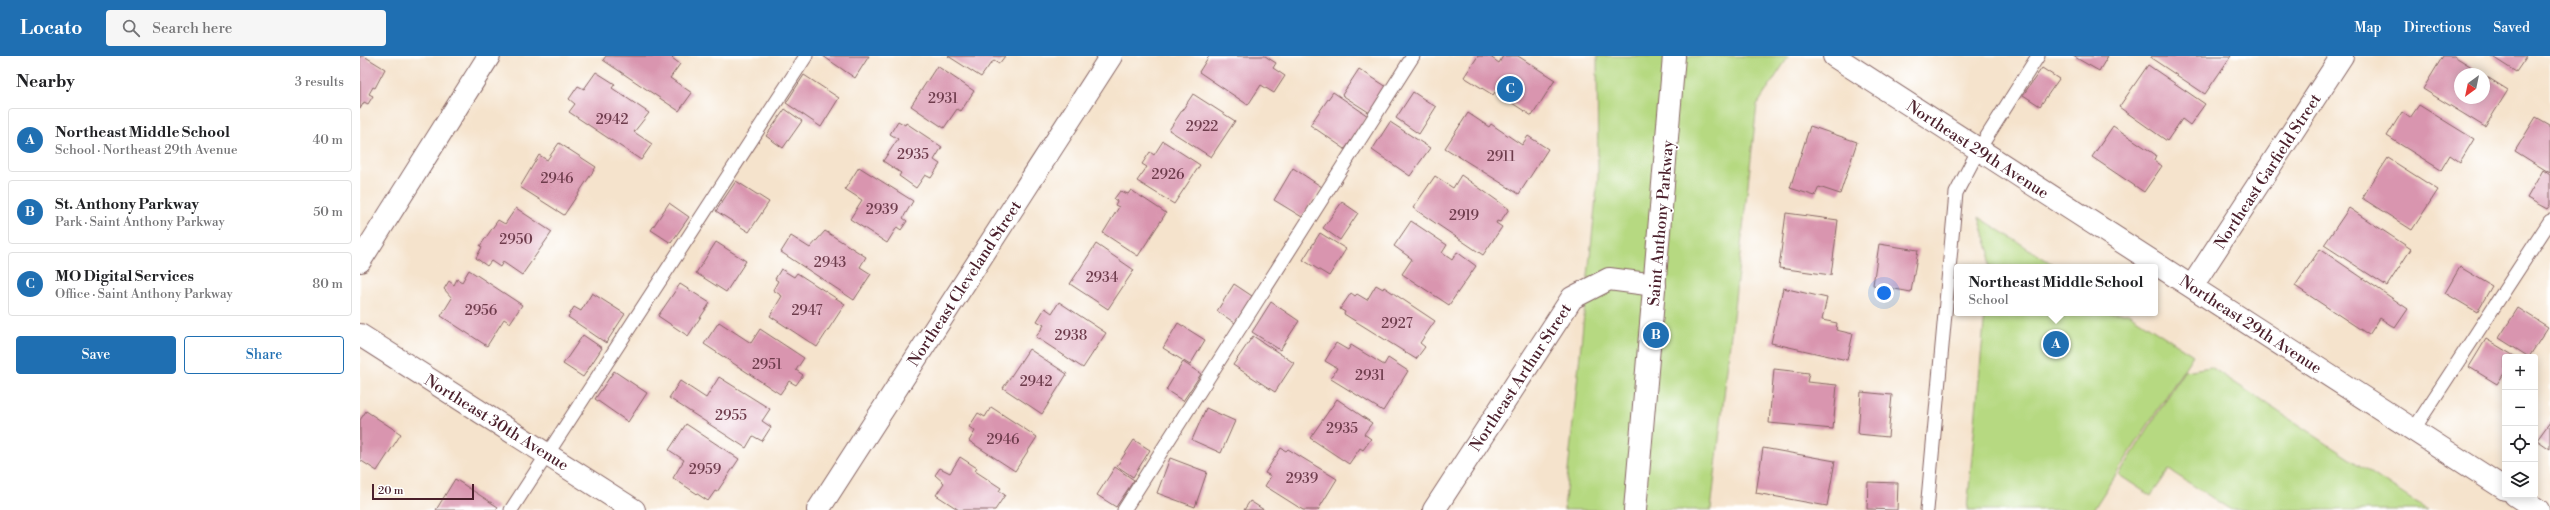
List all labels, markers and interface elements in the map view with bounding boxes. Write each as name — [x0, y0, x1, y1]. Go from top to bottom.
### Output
search box — [106, 10, 386, 46]
text: Locato — [20, 16, 82, 40]
icon: search — [120, 17, 142, 39]
text: Search here — [152, 19, 232, 38]
text: Map — [2354, 19, 2382, 37]
text: Directions — [2404, 19, 2471, 37]
text: Saved — [2493, 19, 2530, 37]
north arrow — [2454, 68, 2490, 104]
text: Nearby — [16, 71, 75, 93]
text: 3 results — [295, 74, 344, 90]
pin: C — [1497, 74, 1523, 104]
house number: 2931 — [928, 90, 958, 108]
street label: Northeast Garfield Street — [2210, 90, 2326, 253]
street label: Northeast 29th Avenue — [1902, 96, 2052, 203]
house number: 2942 — [596, 111, 628, 129]
house number: 2922 — [1186, 118, 1218, 136]
text: Northeast Middle School — [55, 123, 230, 142]
text: A — [25, 132, 35, 148]
text: 40 m — [313, 132, 343, 148]
street label: Saint Anthony Parkway — [1644, 139, 1678, 307]
text: School · Northeast 29th Avenue — [55, 142, 238, 158]
house number: 2935 — [897, 146, 929, 164]
house number: 2911 — [1487, 148, 1515, 166]
house number: 2926 — [1152, 166, 1185, 184]
house number: 2946 — [540, 170, 574, 188]
text: St. Anthony Parkway — [55, 195, 199, 214]
street label: Northeast Cleveland Street — [904, 197, 1026, 370]
house number: 2939 — [866, 201, 898, 219]
text: B — [25, 204, 35, 220]
text: 50 m — [313, 204, 343, 220]
house number: 2919 — [1449, 207, 1479, 225]
text: Park · Saint Anthony Parkway — [55, 214, 225, 230]
house number: 2950 — [499, 231, 533, 249]
house number: 2943 — [814, 254, 847, 272]
popup — [1954, 264, 2158, 316]
text: MO Digital Services — [55, 267, 194, 286]
house number: 2934 — [1086, 269, 1118, 287]
street label: Northeast 29th Avenue — [2175, 271, 2325, 378]
text: Northeast Middle School — [1969, 273, 2143, 292]
text: C — [25, 276, 35, 292]
text: 80 m — [312, 276, 343, 292]
your location — [1874, 283, 1894, 303]
text: Office · Saint Anthony Parkway — [55, 286, 233, 302]
text: School — [1969, 292, 2009, 308]
street label: Northeast Arthur Street — [1466, 300, 1576, 455]
house number: 2956 — [465, 302, 498, 320]
house number: 2947 — [791, 302, 823, 320]
house number: 2927 — [1381, 315, 1413, 333]
pin: B — [1643, 320, 1669, 350]
house number: 2938 — [1055, 327, 1087, 345]
pin: A — [2043, 329, 2069, 359]
button: Save — [16, 336, 176, 374]
button: Share — [184, 336, 344, 374]
map controls — [2502, 354, 2538, 498]
button: + — [2502, 354, 2538, 390]
house number: 2951 — [752, 356, 782, 374]
house number: 2931 — [1355, 367, 1385, 385]
street label: Northeast 30th Avenue — [421, 370, 572, 475]
house number: 2942 — [1020, 373, 1052, 391]
button: − — [2502, 390, 2538, 426]
house number: 2955 — [715, 407, 747, 425]
house number: 2935 — [1326, 420, 1358, 438]
button: locate — [2502, 426, 2538, 462]
house number: 2946 — [986, 431, 1020, 449]
house number: 2959 — [689, 461, 721, 479]
button: layers — [2502, 462, 2538, 498]
house number: 2939 — [1286, 470, 1318, 488]
scale bar — [372, 482, 474, 501]
text: 20 m — [378, 484, 403, 498]

